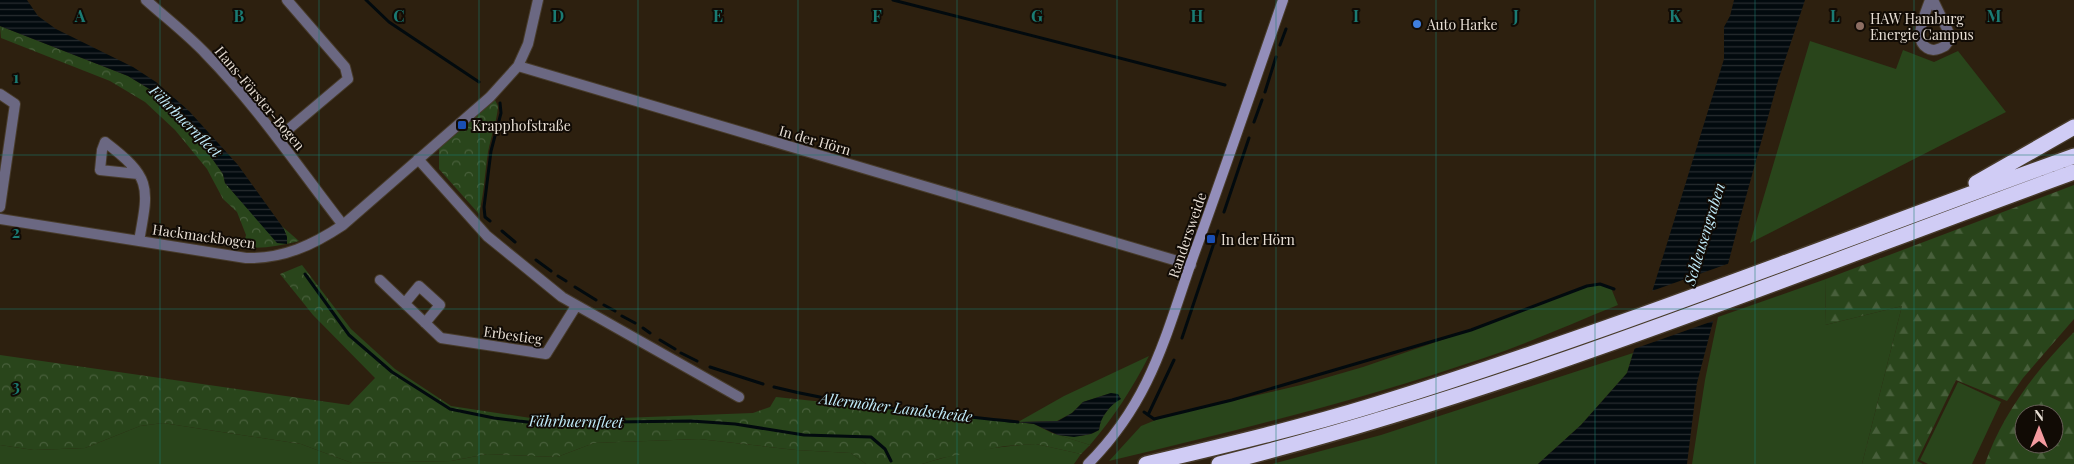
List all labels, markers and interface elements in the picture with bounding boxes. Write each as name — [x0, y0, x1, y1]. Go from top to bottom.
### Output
text: A — [74, 5, 86, 26]
text: B — [234, 5, 245, 26]
text: C — [393, 5, 405, 26]
text: D — [552, 5, 564, 26]
text: E — [713, 5, 723, 26]
text: F — [872, 5, 882, 26]
text: G — [1031, 5, 1043, 26]
text: H — [1191, 5, 1204, 26]
text: I — [1353, 5, 1359, 26]
text: J — [1512, 5, 1519, 26]
text: K — [1669, 5, 1681, 26]
text: L — [1830, 5, 1840, 26]
text: M — [1987, 5, 2002, 26]
place label: HAW Hamburg Energie Campus — [1870, 9, 1974, 44]
place label: Auto Harke — [1426, 15, 1498, 34]
marker: Auto Harke — [1411, 18, 1423, 30]
marker: HAW Hamburg Energie Campus — [1854, 20, 1866, 32]
street label: Hans-Förster-Bogen — [211, 42, 310, 155]
text: 1 — [13, 66, 19, 87]
water label: Fährbuernfleet — [145, 80, 227, 162]
place label: Krapphofstraße — [472, 116, 571, 135]
marker: Krapphofstraße — [456, 119, 468, 131]
street label: In der Hörn — [777, 121, 854, 159]
water label: Schleusengraben — [1679, 180, 1729, 289]
street label: Randersweide — [1164, 190, 1210, 280]
street label: Hackmackbogen — [151, 219, 257, 253]
text: 2 — [12, 221, 20, 242]
place label: In der Hörn — [1221, 230, 1295, 249]
marker: In der Hörn — [1205, 233, 1217, 245]
street label: Erbestieg — [482, 321, 544, 349]
text: 3 — [12, 375, 20, 396]
water label: Allermöher Landscheide — [816, 387, 974, 426]
north arrow — [2014, 404, 2064, 454]
text: N — [2034, 406, 2044, 425]
water label: Fährbuernfleet — [528, 410, 624, 432]

